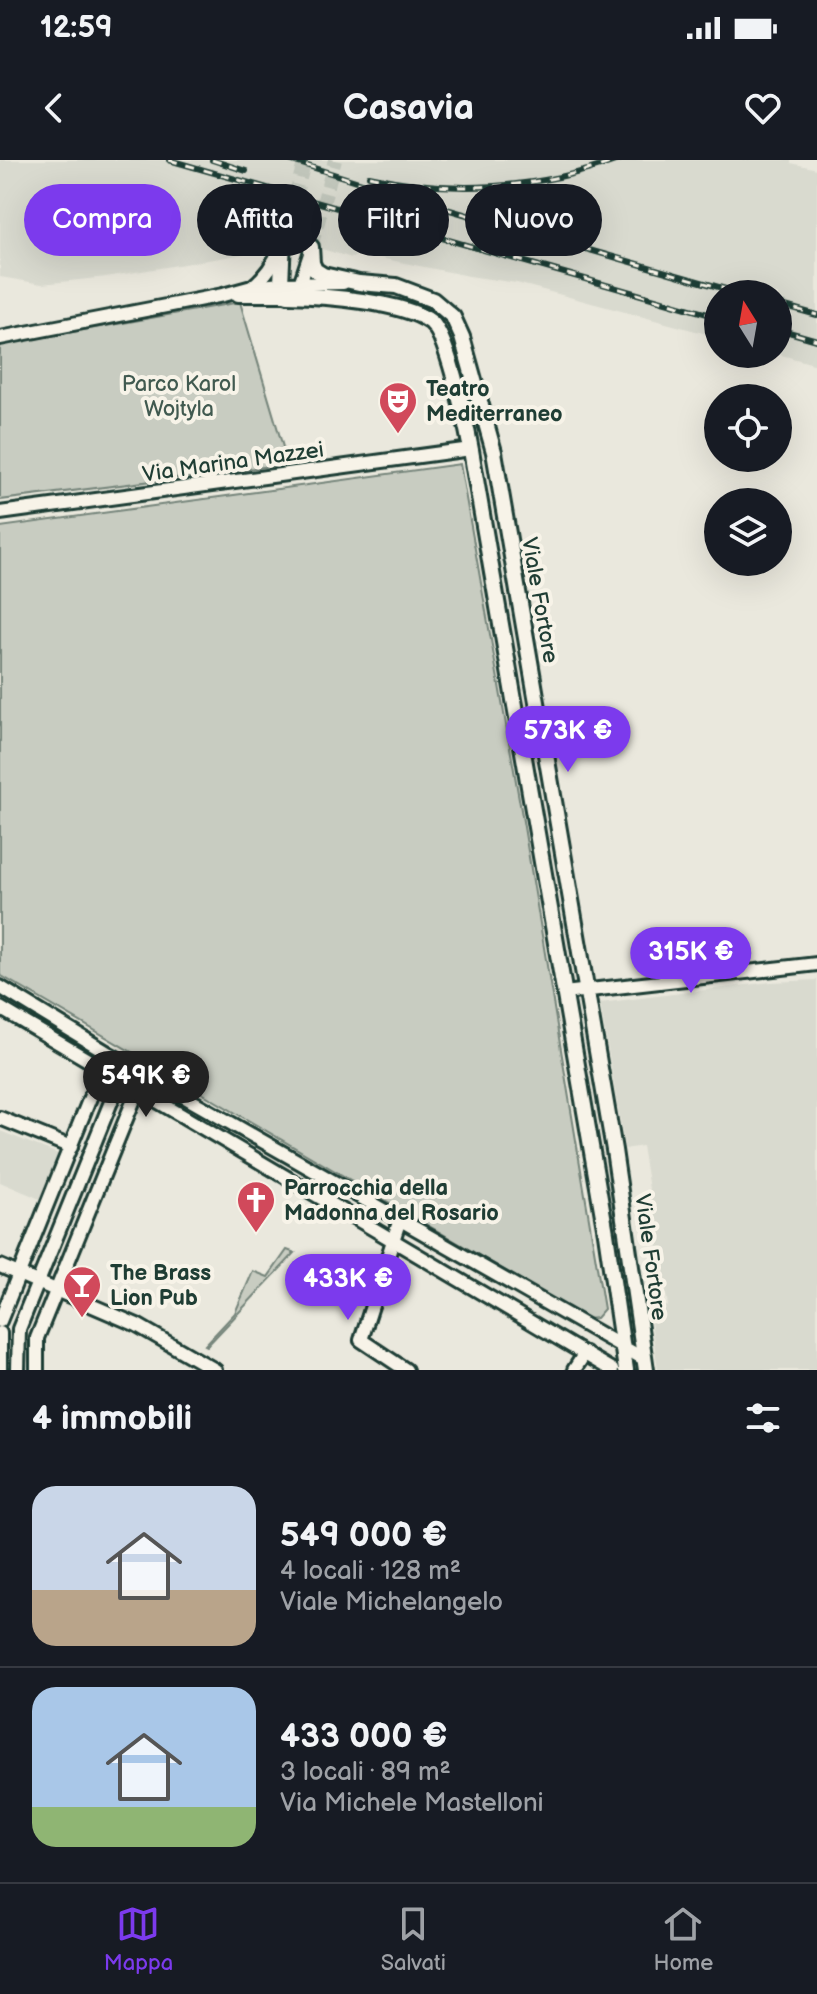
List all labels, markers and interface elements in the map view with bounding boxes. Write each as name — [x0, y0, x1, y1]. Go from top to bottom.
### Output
text: 12:59 — [40, 10, 113, 46]
icon: back — [32, 86, 76, 130]
icon: heart — [741, 86, 785, 130]
text: Casavia — [343, 87, 474, 130]
chip: Compra — [24, 184, 181, 256]
chip: Affitta — [197, 184, 322, 256]
chip: Filtri — [338, 184, 449, 256]
chip: Nuovo — [465, 184, 602, 256]
north arrow — [704, 280, 792, 368]
map controls — [704, 280, 792, 576]
park label: Parco Karol Wojtyla — [122, 371, 236, 423]
place label: Teatro Mediterraneo — [426, 376, 563, 428]
theatre icon: Teatro Mediterraneo — [377, 380, 419, 435]
button: locate — [704, 384, 792, 472]
street label: Via Marina Mazzei — [141, 436, 326, 489]
button: layers — [704, 488, 792, 576]
street label: Viale Fortore — [515, 535, 564, 665]
pin: 573K € — [503, 706, 633, 774]
text: 573K € — [524, 716, 612, 747]
pin: 315K € — [626, 927, 756, 995]
text: 315K € — [648, 937, 734, 968]
pin: 549K € — [81, 1051, 211, 1119]
text: 549K € — [101, 1061, 191, 1092]
place label: Parrocchia della Madonna del Rosario — [284, 1175, 499, 1227]
church icon: Parrocchia della Madonna del Rosario — [235, 1179, 277, 1234]
street label: Viale Fortore — [628, 1192, 673, 1322]
pin: 433K € — [283, 1254, 413, 1322]
place label: The Brass Lion Pub — [110, 1260, 211, 1312]
bar icon: The Brass Lion Pub — [61, 1264, 103, 1319]
text: 433K € — [303, 1264, 393, 1295]
icon: filters — [741, 1396, 785, 1440]
text: 4 immobili — [32, 1398, 192, 1439]
text: 549 000 € — [280, 1515, 447, 1556]
icon: home — [96, 1518, 192, 1614]
text: 4 locali · 128 m² — [280, 1556, 461, 1587]
text: Viale Michelangelo — [280, 1587, 503, 1618]
text: 433 000 € — [280, 1716, 447, 1757]
icon: home — [96, 1719, 192, 1815]
text: 3 locali · 89 m² — [280, 1757, 451, 1788]
text: Via Michele Mastelloni — [280, 1788, 544, 1819]
tab: Mappa — [104, 1902, 173, 1977]
tab: Salvati — [381, 1902, 446, 1977]
tab: Home — [653, 1902, 713, 1977]

